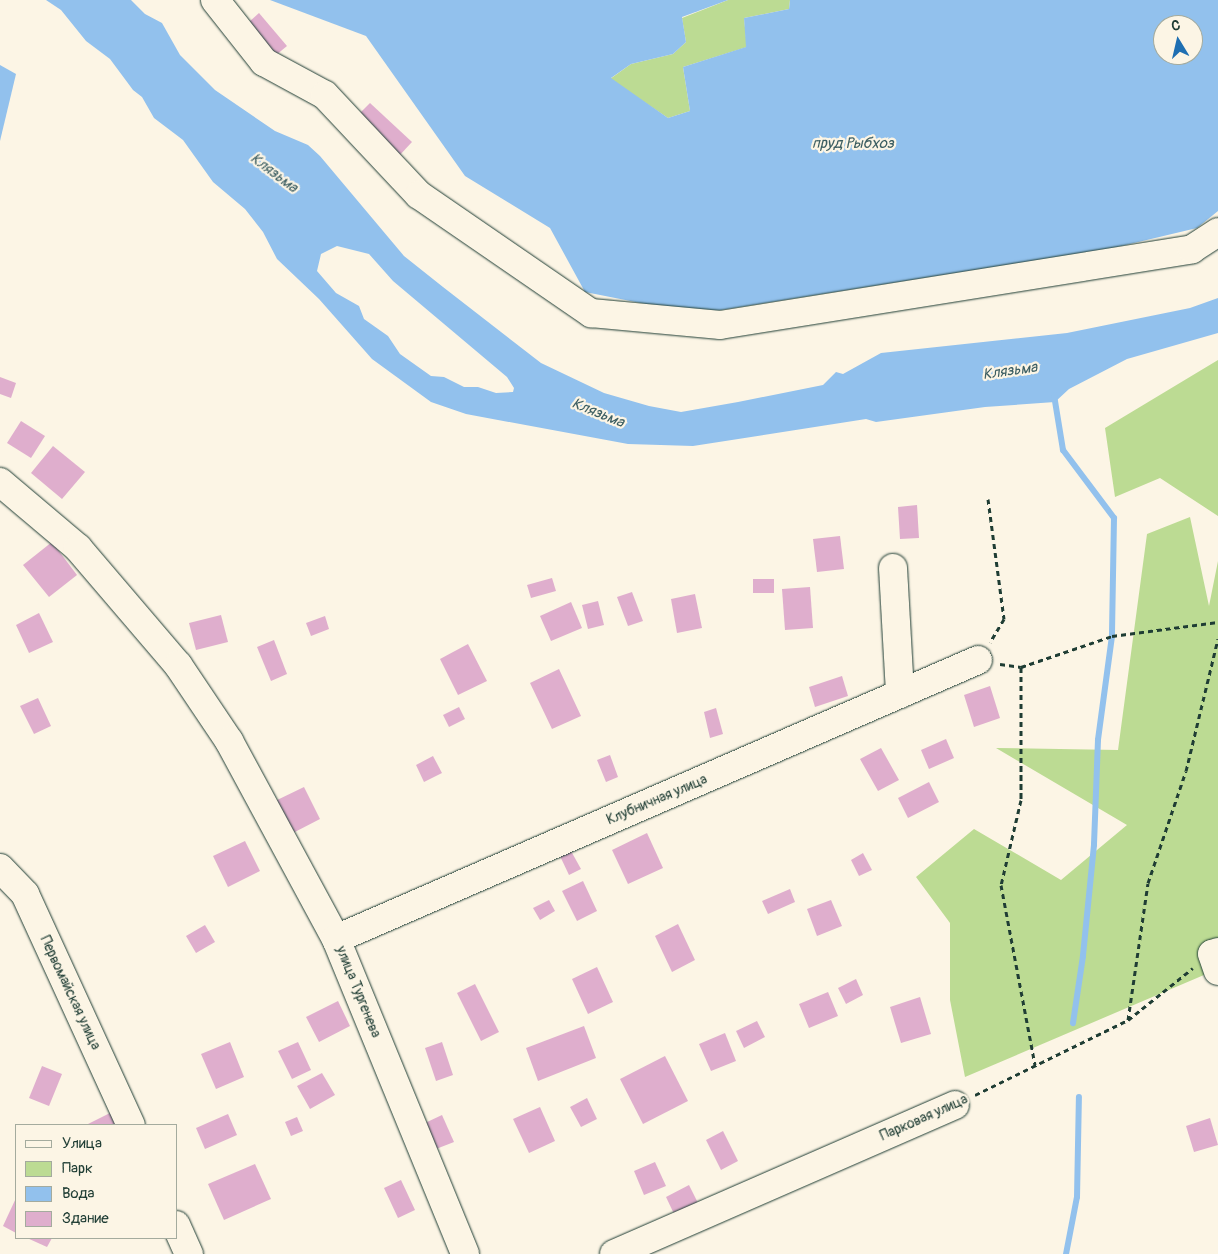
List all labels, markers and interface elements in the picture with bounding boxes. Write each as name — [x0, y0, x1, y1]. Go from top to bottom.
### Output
north arrow — [1153, 15, 1203, 65]
text: С — [1170, 17, 1181, 35]
water label: пруд Рыбхоз — [812, 135, 894, 153]
water label: Клязьма — [247, 149, 301, 197]
water label: Клязьма — [982, 358, 1038, 384]
water label: Клязьма — [569, 394, 627, 432]
street label: Клубничная улица — [604, 771, 710, 829]
street label: Первомайская улица — [36, 933, 104, 1053]
street label: улица Тургенева — [332, 944, 384, 1040]
street label: Парковая улица — [878, 1091, 970, 1145]
legend — [15, 1124, 178, 1239]
text: Улица — [62, 1134, 102, 1153]
text: Парк — [62, 1159, 93, 1178]
text: Вода — [62, 1184, 95, 1203]
text: Здание — [62, 1209, 109, 1228]

